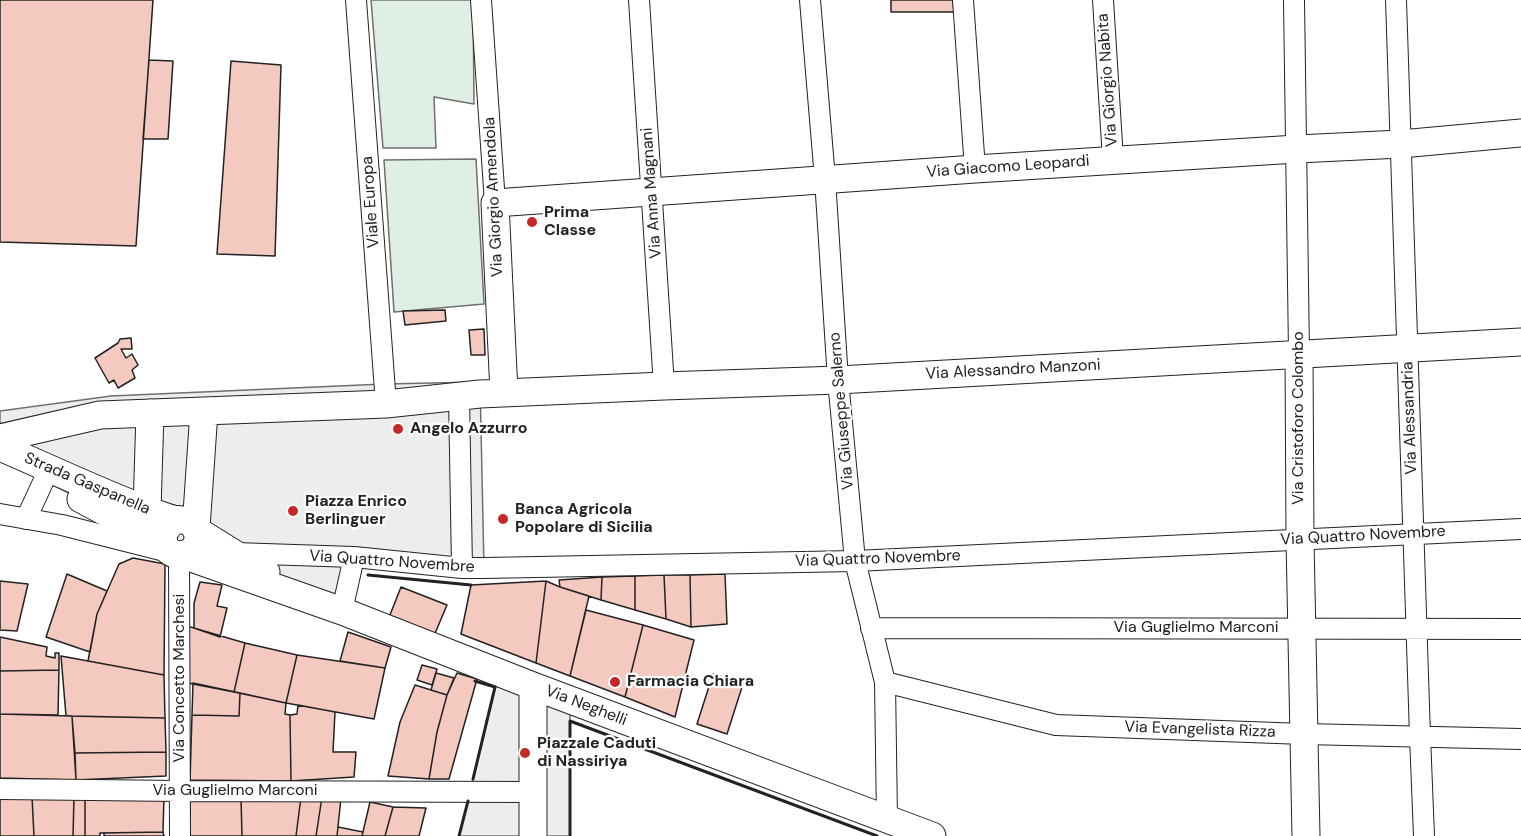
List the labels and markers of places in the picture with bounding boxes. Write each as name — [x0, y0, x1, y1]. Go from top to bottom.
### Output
place label: Prima Classe — [544, 203, 596, 241]
marker: Prima Classe — [525, 215, 539, 229]
place label: Angelo Azzurro — [410, 419, 527, 439]
marker: Angelo Azzurro — [391, 422, 405, 436]
place label: Piazza Enrico Berlinguer — [305, 492, 407, 530]
place label: Banca Agricola Popolare di Sicilia — [515, 500, 653, 538]
marker: Piazza Enrico Berlinguer — [286, 504, 300, 518]
marker: Banca Agricola Popolare di Sicilia — [496, 512, 510, 526]
place label: Farmacia Chiara — [627, 672, 754, 692]
marker: Farmacia Chiara — [608, 675, 622, 689]
place label: Piazzale Caduti di Nassiriya — [537, 734, 656, 772]
marker: Piazzale Caduti di Nassiriya — [518, 746, 532, 760]

